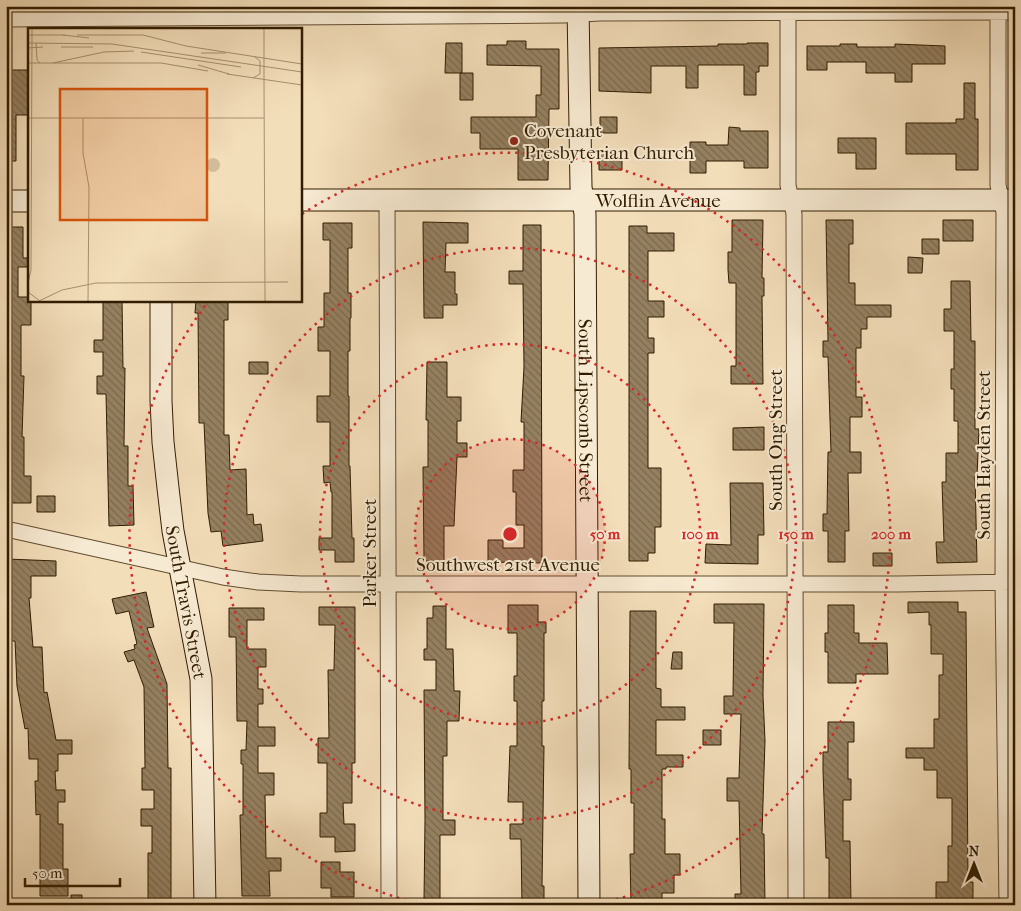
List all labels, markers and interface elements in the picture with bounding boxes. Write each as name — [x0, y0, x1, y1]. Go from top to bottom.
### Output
inset map — [28, 28, 301, 301]
place label: Covenant Presbyterian Church — [524, 120, 694, 164]
marker: Covenant Presbyterian Church — [508, 135, 520, 147]
street label: Wolflin Avenue — [594, 190, 721, 212]
street label: South Lipscomb Street — [574, 319, 597, 503]
street label: South Ong Street — [765, 369, 787, 511]
street label: South Hayden Street — [973, 370, 995, 540]
street label: Parker Street — [359, 498, 381, 608]
street label: South Travis Street — [160, 524, 211, 681]
centre of rings — [501, 525, 519, 543]
text: 50 m — [590, 525, 621, 543]
text: 100 m — [681, 525, 719, 543]
text: 150 m — [778, 525, 814, 543]
text: 200 m — [871, 525, 911, 543]
street label: Southwest 21st Avenue — [416, 554, 600, 576]
north arrow — [948, 838, 998, 888]
text: N — [969, 843, 980, 860]
scale bar — [25, 856, 120, 888]
text: 50 m — [32, 864, 63, 882]

